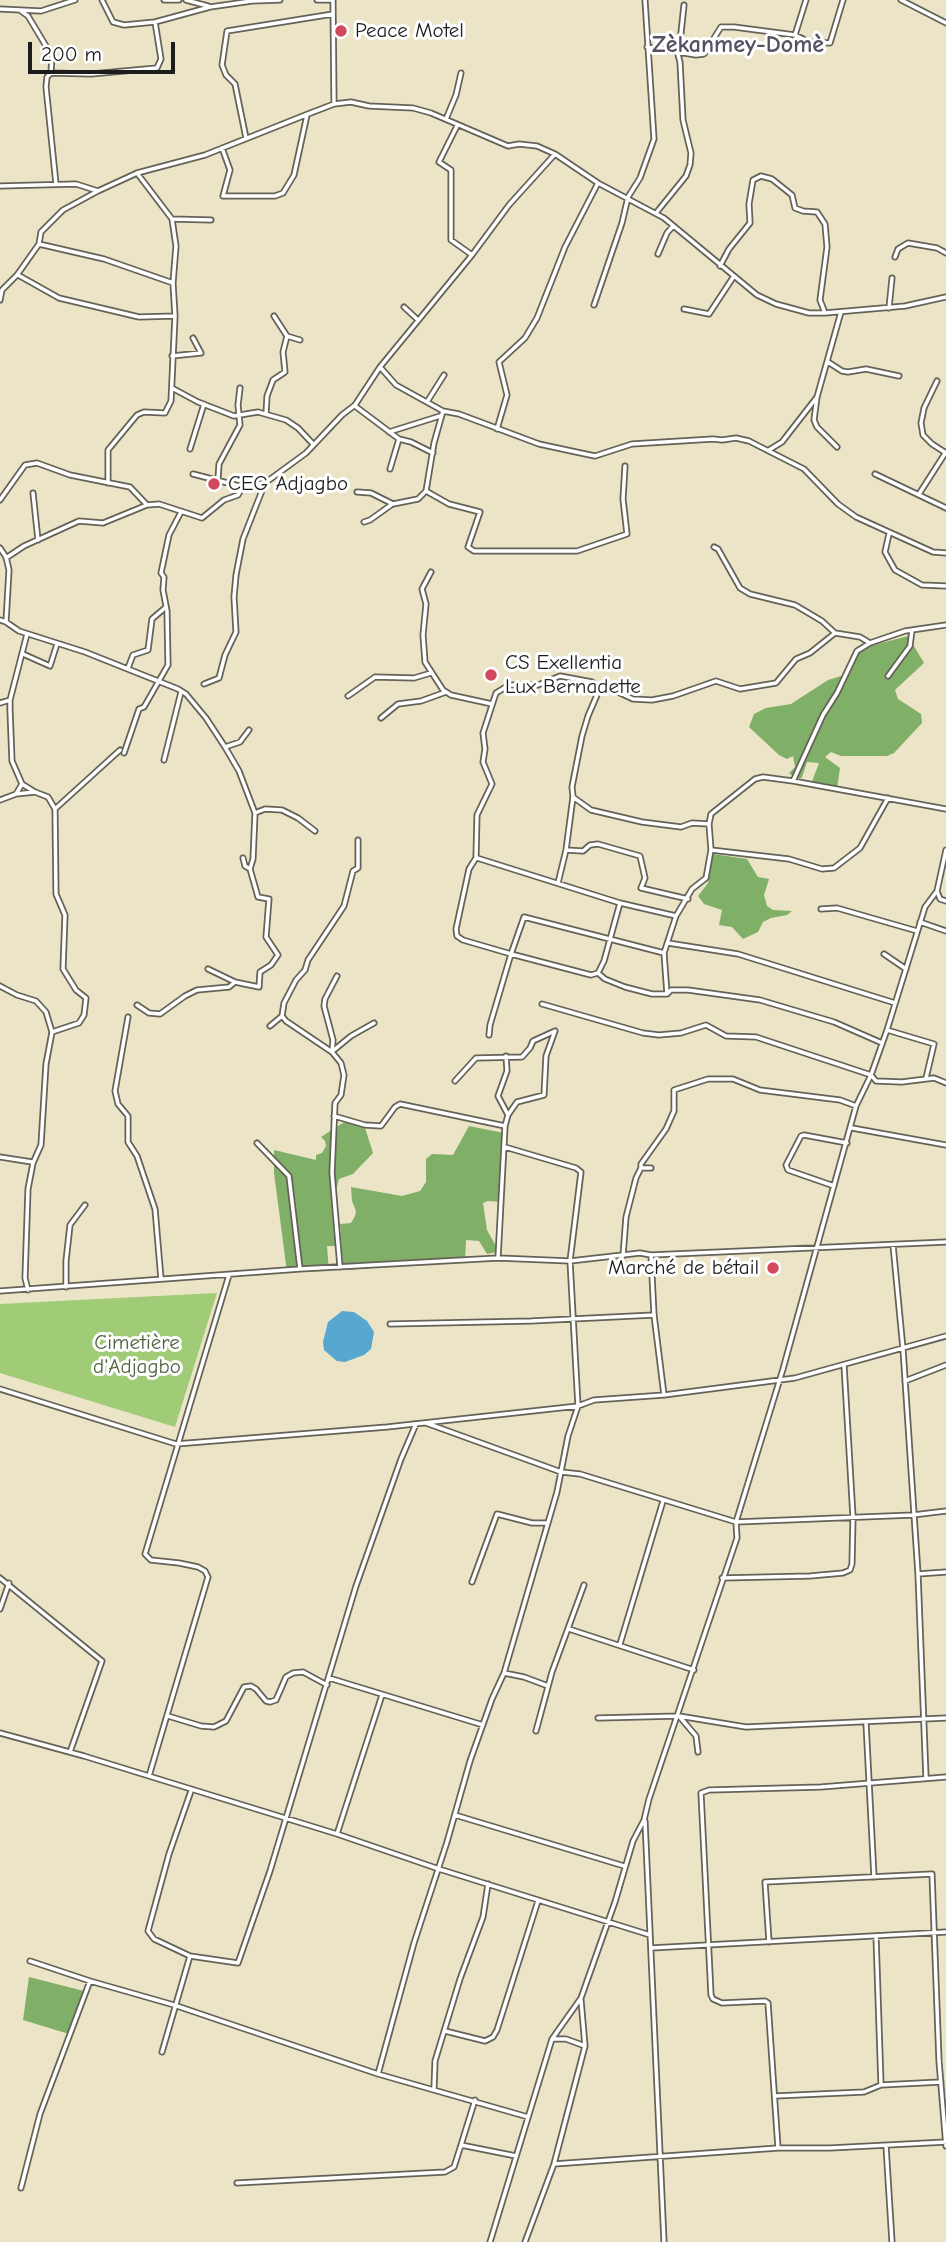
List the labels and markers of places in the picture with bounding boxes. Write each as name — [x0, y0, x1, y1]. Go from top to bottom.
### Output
place label: Peace Motel — [355, 18, 464, 44]
marker: Peace Motel — [333, 23, 349, 39]
place label: CEG Adjagbo — [228, 471, 348, 497]
marker: CEG Adjagbo — [206, 476, 222, 492]
place label: CS Exellentia Lux Bernadette — [505, 650, 641, 700]
marker: CS Exellentia Lux Bernadette — [483, 667, 499, 683]
place label: Marché de bétail — [608, 1255, 759, 1281]
marker: Marché de bétail — [765, 1260, 781, 1276]

